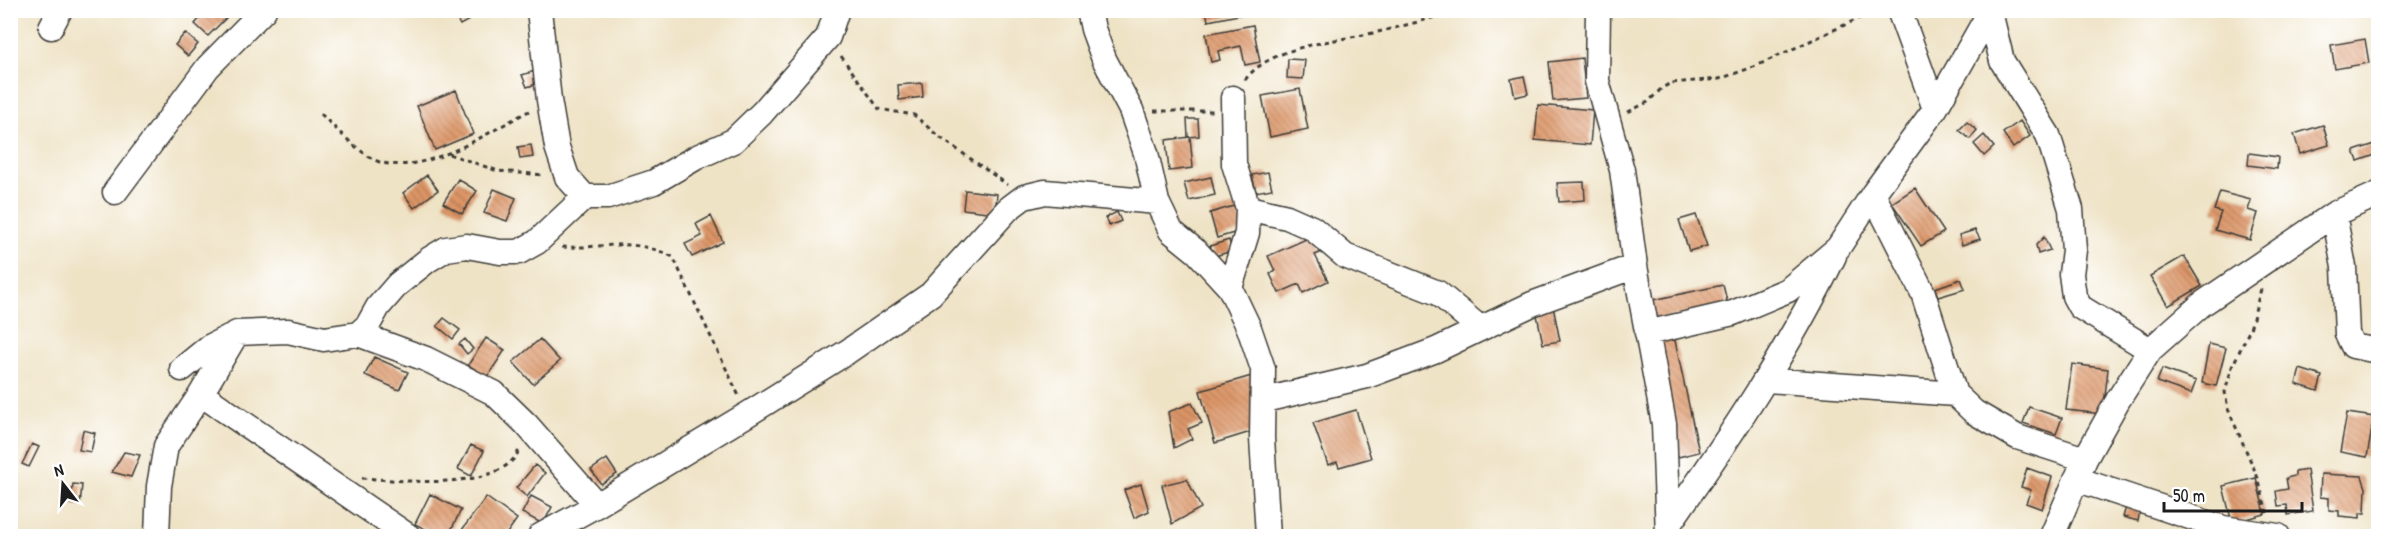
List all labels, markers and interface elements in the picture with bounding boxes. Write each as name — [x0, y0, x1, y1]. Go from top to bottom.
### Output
north arrow — [33, 454, 93, 514]
text: N — [51, 458, 66, 481]
scale bar — [2164, 475, 2302, 513]
text: 50 m — [2173, 483, 2205, 508]

